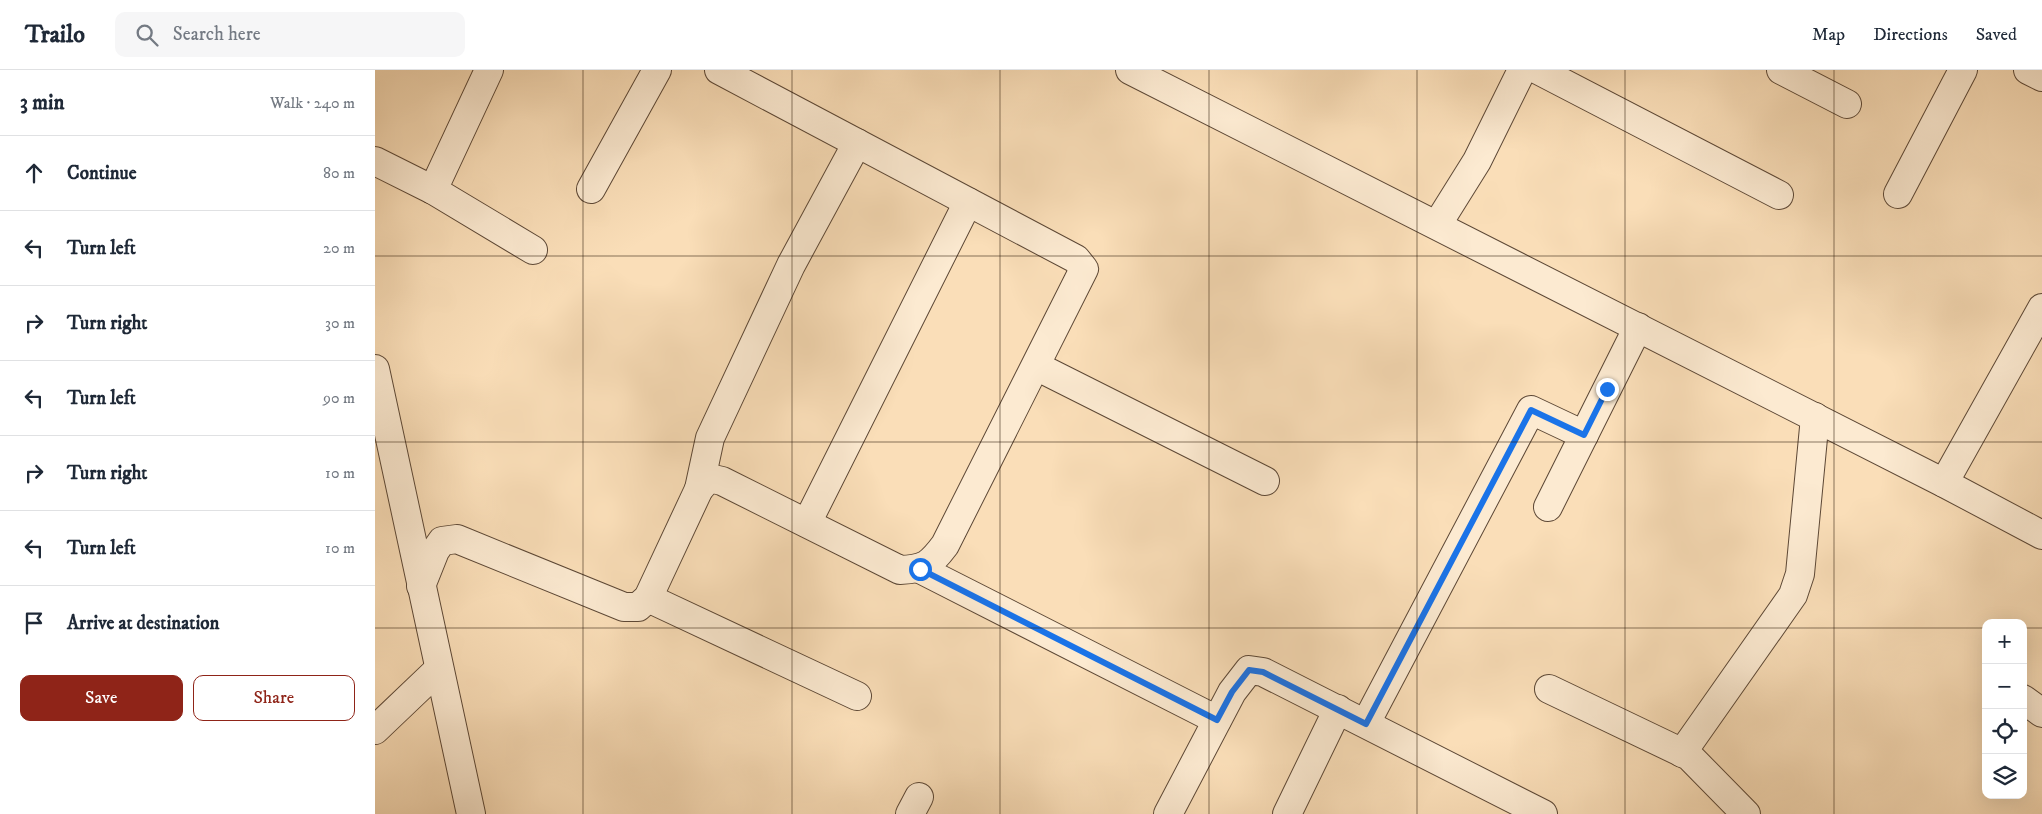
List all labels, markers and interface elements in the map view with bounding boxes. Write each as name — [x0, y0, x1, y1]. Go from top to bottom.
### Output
search box — [115, 12, 465, 57]
text: Trailo — [25, 20, 85, 50]
icon: search — [133, 21, 161, 49]
text: Search here — [173, 23, 261, 46]
text: Map — [1812, 24, 1845, 46]
text: Directions — [1873, 24, 1948, 46]
text: Saved — [1976, 24, 2017, 46]
text: 3 min — [20, 90, 65, 116]
text: Walk · 240 m — [270, 93, 355, 113]
icon: ahead — [20, 159, 48, 187]
text: Continue — [67, 162, 137, 185]
text: 80 m — [323, 163, 355, 183]
icon: left — [20, 234, 48, 262]
text: Turn left — [67, 237, 136, 260]
text: 20 m — [323, 238, 355, 258]
icon: right — [20, 309, 48, 337]
text: Turn right — [67, 312, 147, 335]
text: 30 m — [325, 313, 355, 333]
route end — [1596, 378, 1619, 401]
icon: left — [20, 384, 48, 412]
text: Turn left — [67, 387, 136, 410]
text: 90 m — [323, 388, 355, 408]
icon: right — [20, 459, 48, 487]
text: Turn right — [67, 462, 147, 485]
text: 10 m — [325, 463, 355, 483]
icon: left — [20, 534, 48, 562]
text: Turn left — [67, 537, 136, 560]
text: 10 m — [325, 538, 355, 558]
route start — [909, 558, 932, 581]
icon: arrive — [20, 609, 48, 637]
text: Arrive at destination — [67, 612, 219, 635]
map controls — [1982, 619, 2027, 799]
button: + — [1982, 619, 2027, 664]
button: − — [1982, 664, 2027, 709]
button: Save — [20, 675, 183, 721]
button: Share — [193, 675, 355, 721]
button: locate — [1982, 709, 2027, 754]
button: layers — [1982, 754, 2027, 799]

